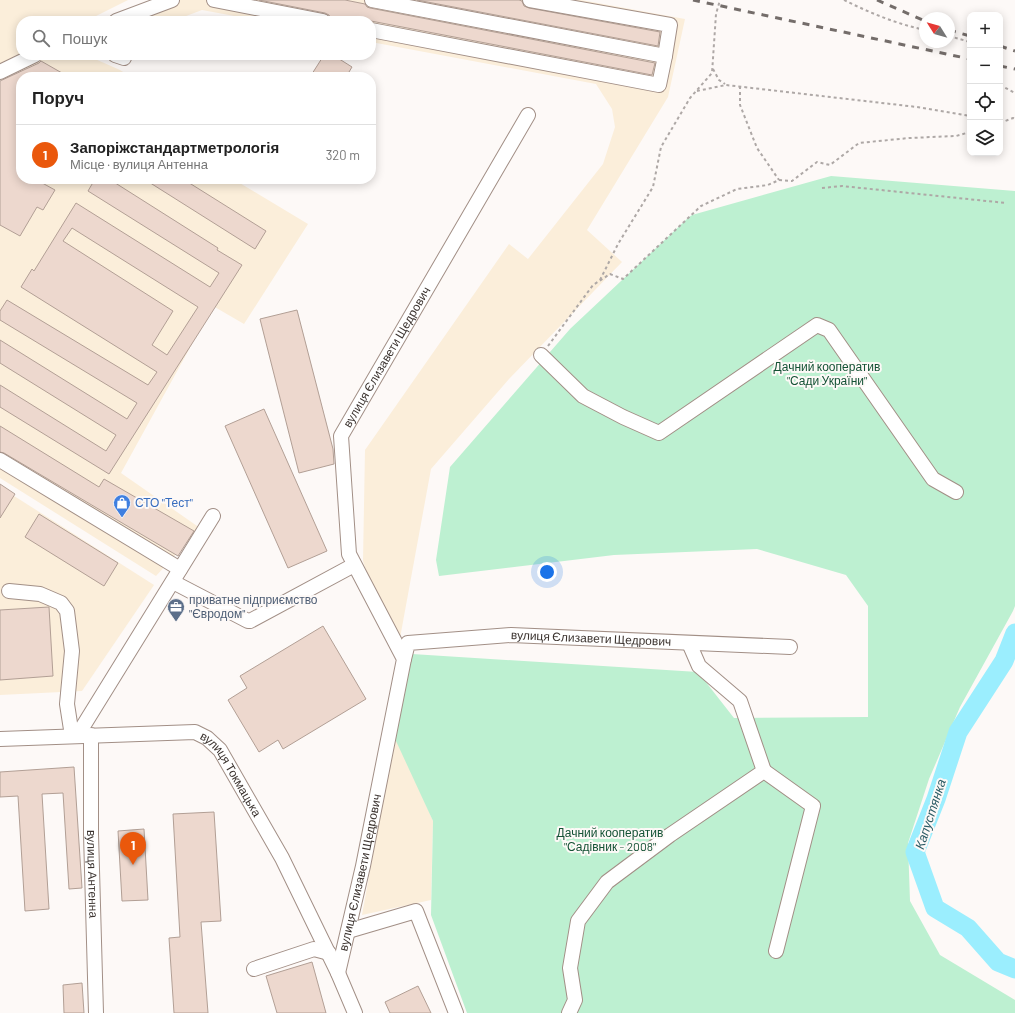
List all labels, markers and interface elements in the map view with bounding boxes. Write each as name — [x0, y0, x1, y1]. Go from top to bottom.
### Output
north arrow — [919, 12, 955, 48]
map controls — [967, 12, 1003, 156]
button: + — [967, 12, 1003, 48]
search box — [16, 16, 376, 60]
icon: search — [30, 27, 52, 49]
text: Пошук — [62, 29, 107, 47]
button: − — [967, 48, 1003, 84]
button: locate — [967, 84, 1003, 120]
text: Поруч — [32, 87, 84, 107]
button: layers — [967, 120, 1003, 156]
text: Запоріжстандартметрологія — [70, 138, 279, 156]
text: 1 — [43, 147, 47, 163]
text: 320 m — [326, 147, 360, 163]
text: Місце · вулиця Антенна — [70, 156, 208, 172]
street label: вулиця Єлизавети Щедрович — [340, 284, 433, 429]
park label: Дачний кооператив "Сади України" — [774, 359, 880, 388]
shop icon: СТО "Тест" — [112, 493, 132, 518]
place label: СТО "Тест" — [135, 495, 193, 509]
your location — [537, 562, 557, 582]
place label: приватне підприємство "Євродом" — [189, 592, 318, 621]
office icon: приватне підприємство "Євродом" — [166, 597, 186, 622]
street label: вулиця Єлизавети Щедрович — [511, 627, 672, 648]
street label: вулиця Токмацька — [198, 728, 265, 819]
water label: Капустянка — [911, 777, 949, 851]
street label: вулиця Єлизавети Щедрович — [335, 792, 383, 952]
park label: Дачний кооператив "Садівник - 2008" — [557, 825, 663, 854]
street label: вулиця Антенна — [84, 830, 101, 918]
pin: 1 — [120, 832, 146, 865]

